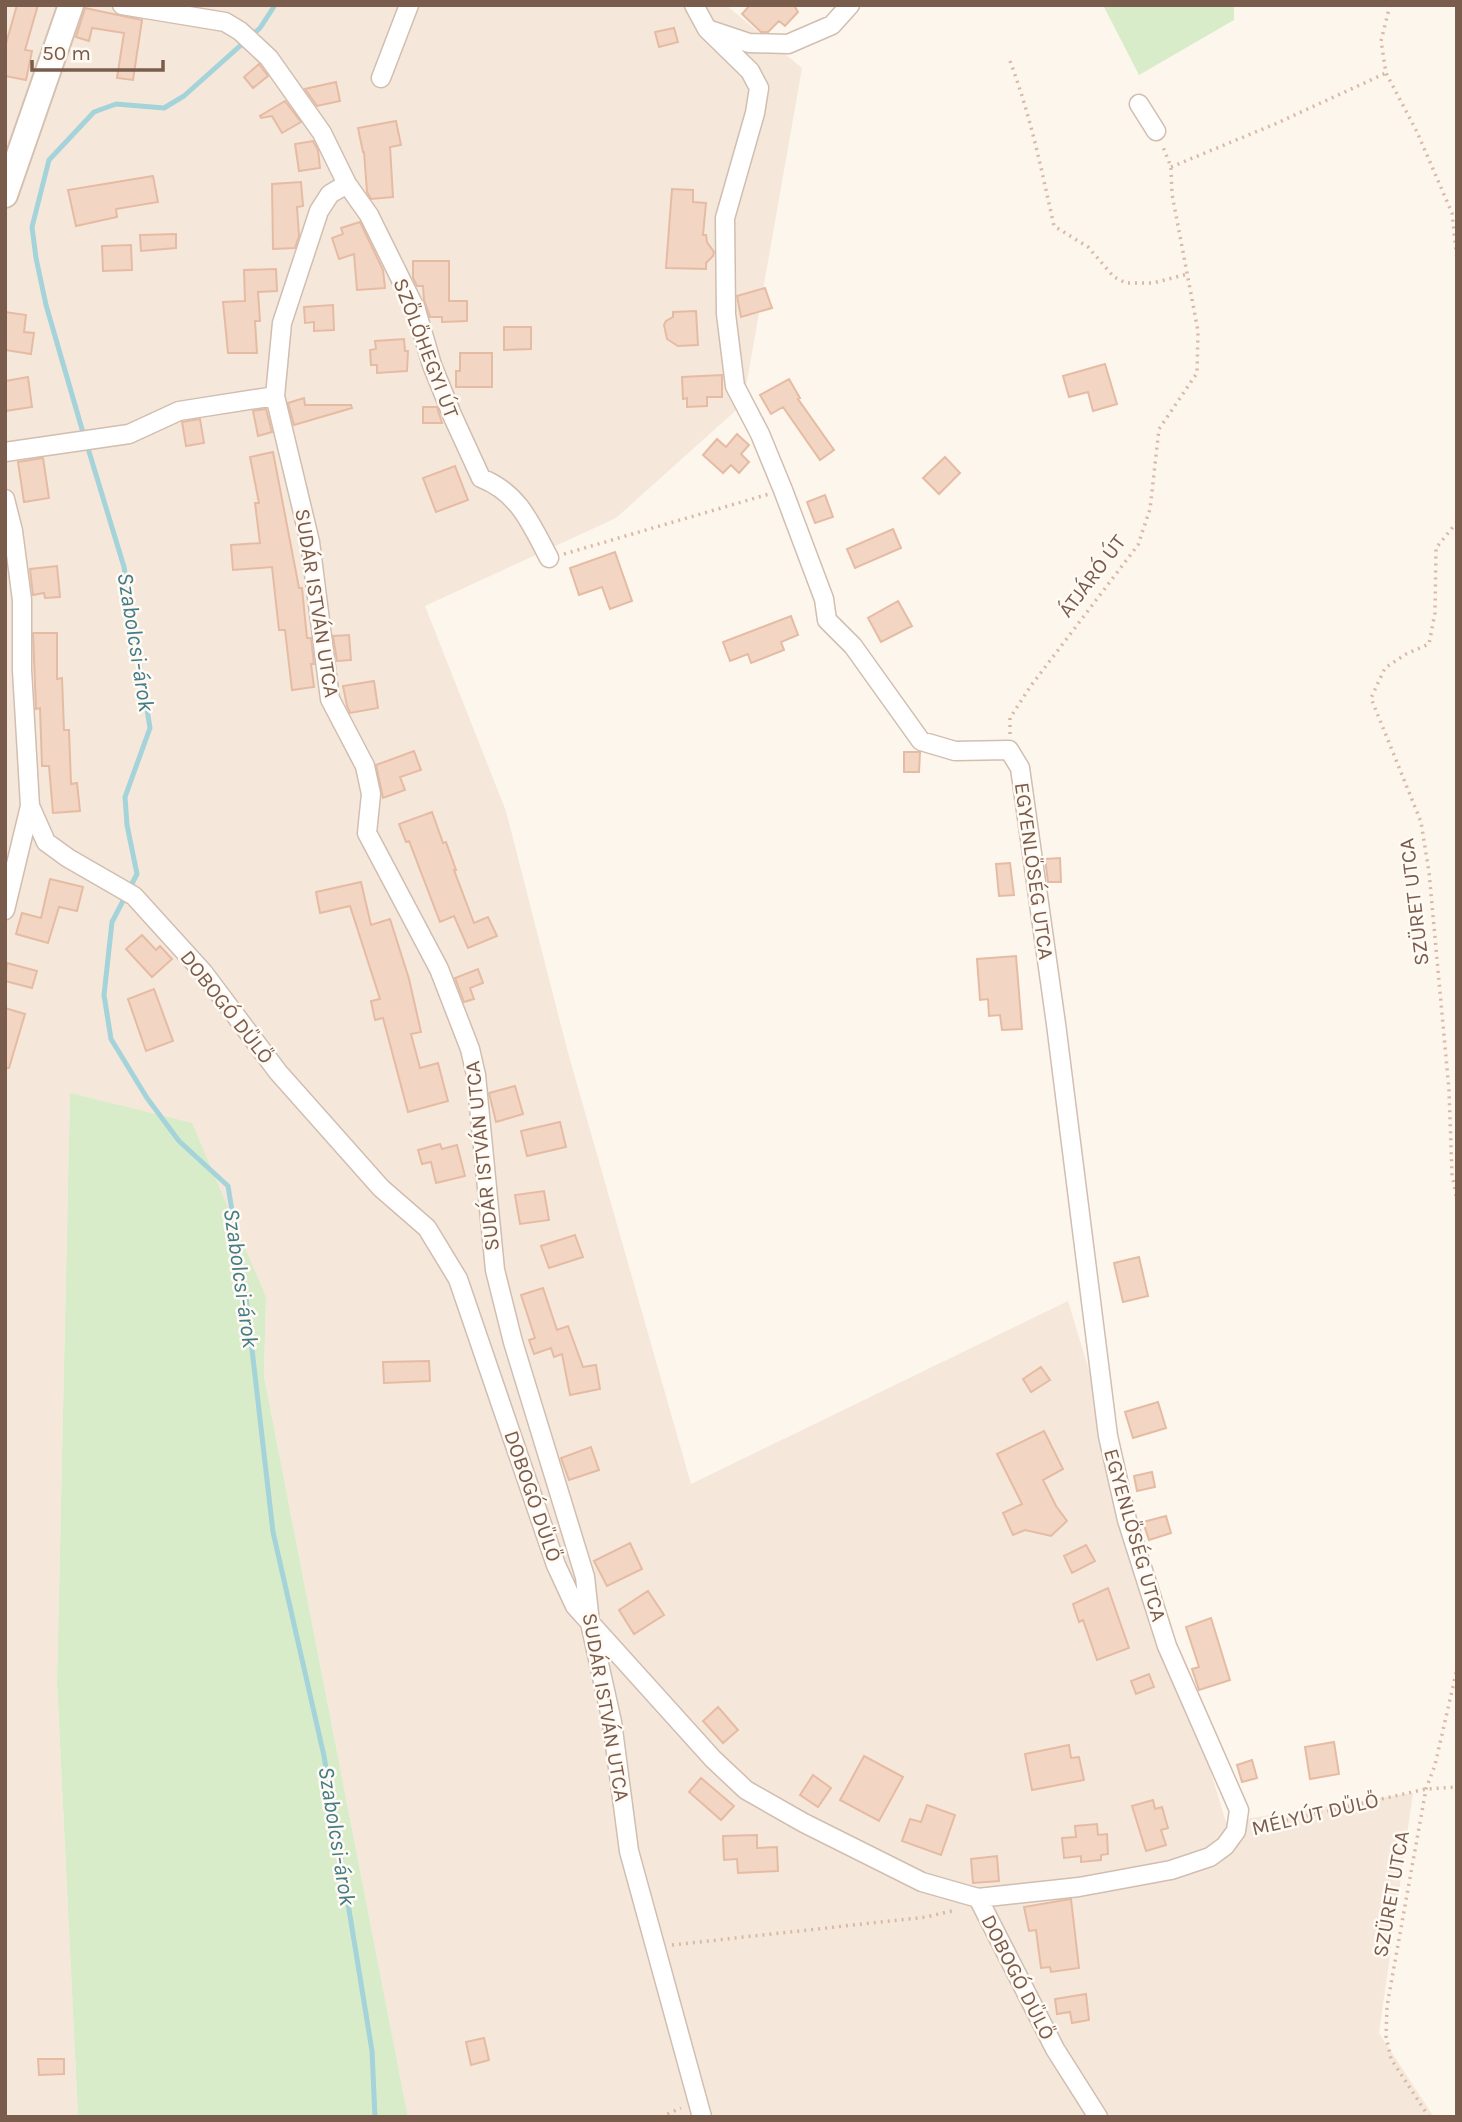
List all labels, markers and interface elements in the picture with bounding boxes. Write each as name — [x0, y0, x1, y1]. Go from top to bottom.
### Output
scale bar — [32, 28, 163, 72]
text: 50 m — [42, 41, 91, 65]
street label: SZŐLŐHEGYI ÚT — [388, 275, 464, 422]
street label: SUDÁR ISTVÁN UTCA — [290, 507, 344, 699]
street label: ÁTJÁRÓ ÚT — [1053, 530, 1131, 622]
water label: Szabolcsi-árok — [112, 570, 160, 714]
street label: EGYENLŐSÉG UTCA — [1010, 781, 1058, 961]
street label: SZÜRET UTCA — [1394, 837, 1434, 967]
street label: DOBOGÓ DŰLŐ — [175, 946, 279, 1068]
street label: SUDÁR ISTVÁN UTCA — [460, 1060, 504, 1252]
water label: Szabolcsi-árok — [218, 1207, 264, 1350]
street label: DOBOGÓ DŰLŐ — [499, 1427, 567, 1565]
street label: EGYENLŐSÉG UTCA — [1099, 1446, 1171, 1624]
street label: SUDÁR ISTVÁN UTCA — [578, 1611, 634, 1803]
water label: Szabolcsi-árok — [313, 1764, 361, 1908]
street label: MÉLYÚT DŰLŐ — [1249, 1788, 1381, 1840]
street label: SZÜRET UTCA — [1368, 1829, 1414, 1959]
street label: DOBOGÓ DŰLŐ — [976, 1910, 1060, 2044]

